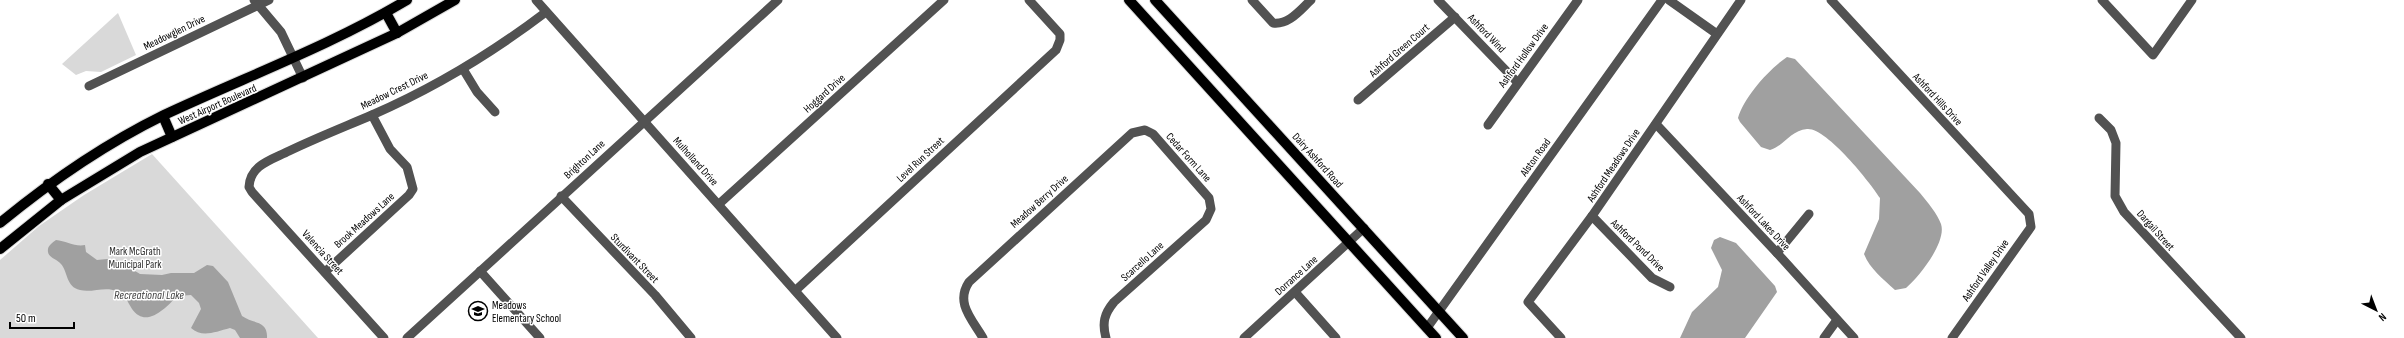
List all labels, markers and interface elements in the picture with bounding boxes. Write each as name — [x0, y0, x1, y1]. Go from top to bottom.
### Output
street label: Ashford Wind — [1464, 11, 1509, 56]
street label: Meadowglen Drive — [141, 12, 207, 53]
street label: Ashford Green Court — [1366, 20, 1432, 81]
street label: Ashford Hollow Drive — [1495, 21, 1551, 91]
street label: Meadow Crest Drive — [358, 69, 430, 112]
street label: Ashford Hills Drive — [1909, 70, 1965, 128]
street label: Hoggard Drive — [801, 71, 848, 115]
street label: West Airport Boulevard — [176, 81, 259, 128]
street label: Ashford Meadows Drive — [1584, 126, 1643, 205]
street label: Cedar Form Lane — [1163, 130, 1214, 184]
street label: Dairy Ashford Road — [1290, 130, 1346, 191]
street label: Mulholland Drive — [670, 134, 721, 188]
street label: Level Run Street — [894, 134, 947, 185]
street label: Alston Road — [1517, 136, 1554, 180]
street label: Brighton Lane — [561, 137, 607, 182]
street label: Meadow Berry Drive — [1008, 172, 1071, 231]
street label: Brook Meadows Lane — [332, 190, 397, 251]
street label: Ashford Lakes Drive — [1734, 191, 1793, 253]
street label: Dargail Street — [2134, 207, 2178, 254]
street label: Ashford Pond Drive — [1607, 216, 1667, 274]
street label: Valencia Street — [299, 227, 347, 278]
street label: Sturdivant Street — [608, 231, 662, 286]
street label: Ashford Valley Drive — [1959, 237, 2012, 305]
street label: Scarcello Lane — [1118, 239, 1166, 284]
park label: Mark McGrath Municipal Park — [109, 245, 162, 271]
street label: Dorrance Lane — [1272, 253, 1320, 298]
water label: Recreational Lake — [114, 288, 184, 303]
north arrow — [2356, 290, 2396, 330]
place label: Meadows Elementary School — [492, 299, 561, 325]
school or university icon: Meadows Elementary School — [467, 300, 489, 322]
scale bar — [10, 304, 74, 330]
text: N — [2376, 310, 2389, 324]
text: 50 m — [16, 311, 36, 326]

